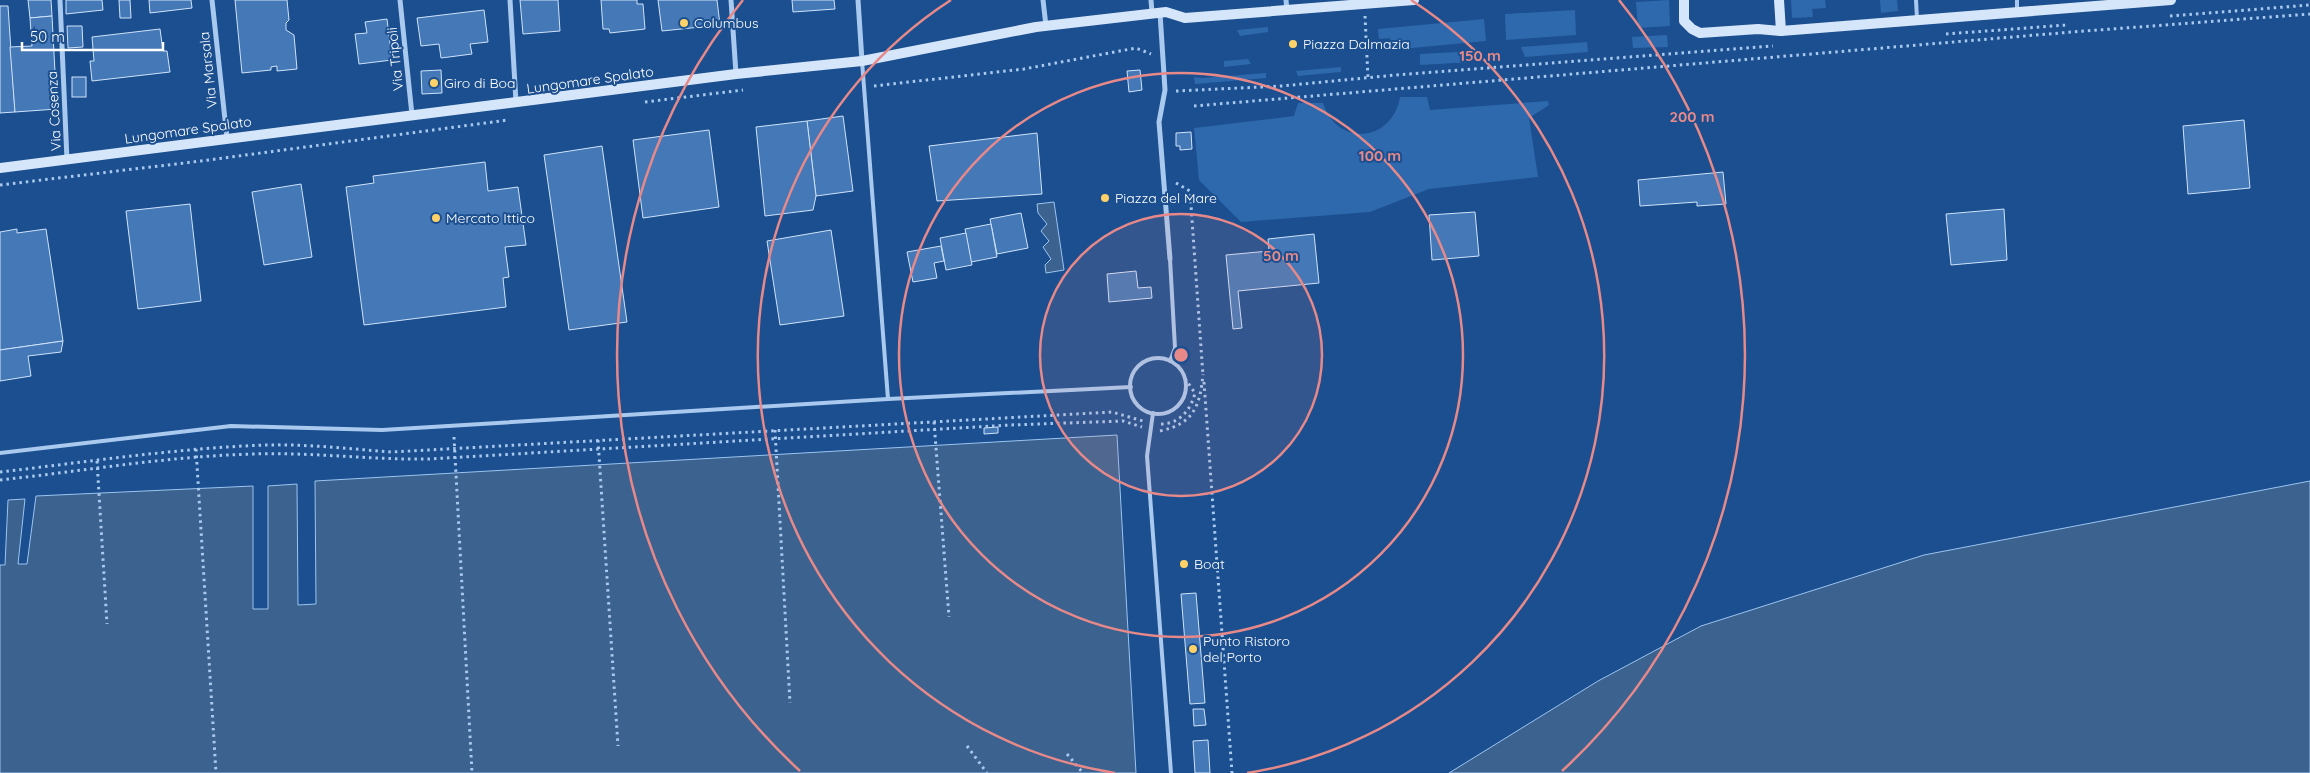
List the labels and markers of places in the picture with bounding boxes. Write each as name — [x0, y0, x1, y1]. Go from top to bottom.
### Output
place label: Columbus — [694, 14, 759, 32]
marker: Columbus — [678, 17, 690, 29]
place label: Piazza Dalmazia — [1303, 35, 1410, 53]
marker: Piazza Dalmazia — [1287, 38, 1299, 50]
place label: Giro di Boa — [444, 74, 515, 92]
marker: Giro di Boa — [428, 77, 440, 89]
place label: Piazza del Mare — [1115, 189, 1217, 207]
marker: Piazza del Mare — [1099, 192, 1111, 204]
place label: Mercato Ittico — [446, 209, 535, 227]
marker: Mercato Ittico — [430, 212, 442, 224]
centre of rings — [1172, 346, 1190, 364]
place label: Boat — [1194, 555, 1225, 573]
marker: Boat — [1178, 558, 1190, 570]
place label: Punto Ristoro del Porto — [1203, 632, 1290, 666]
marker: Punto Ristoro del Porto — [1187, 643, 1199, 655]

